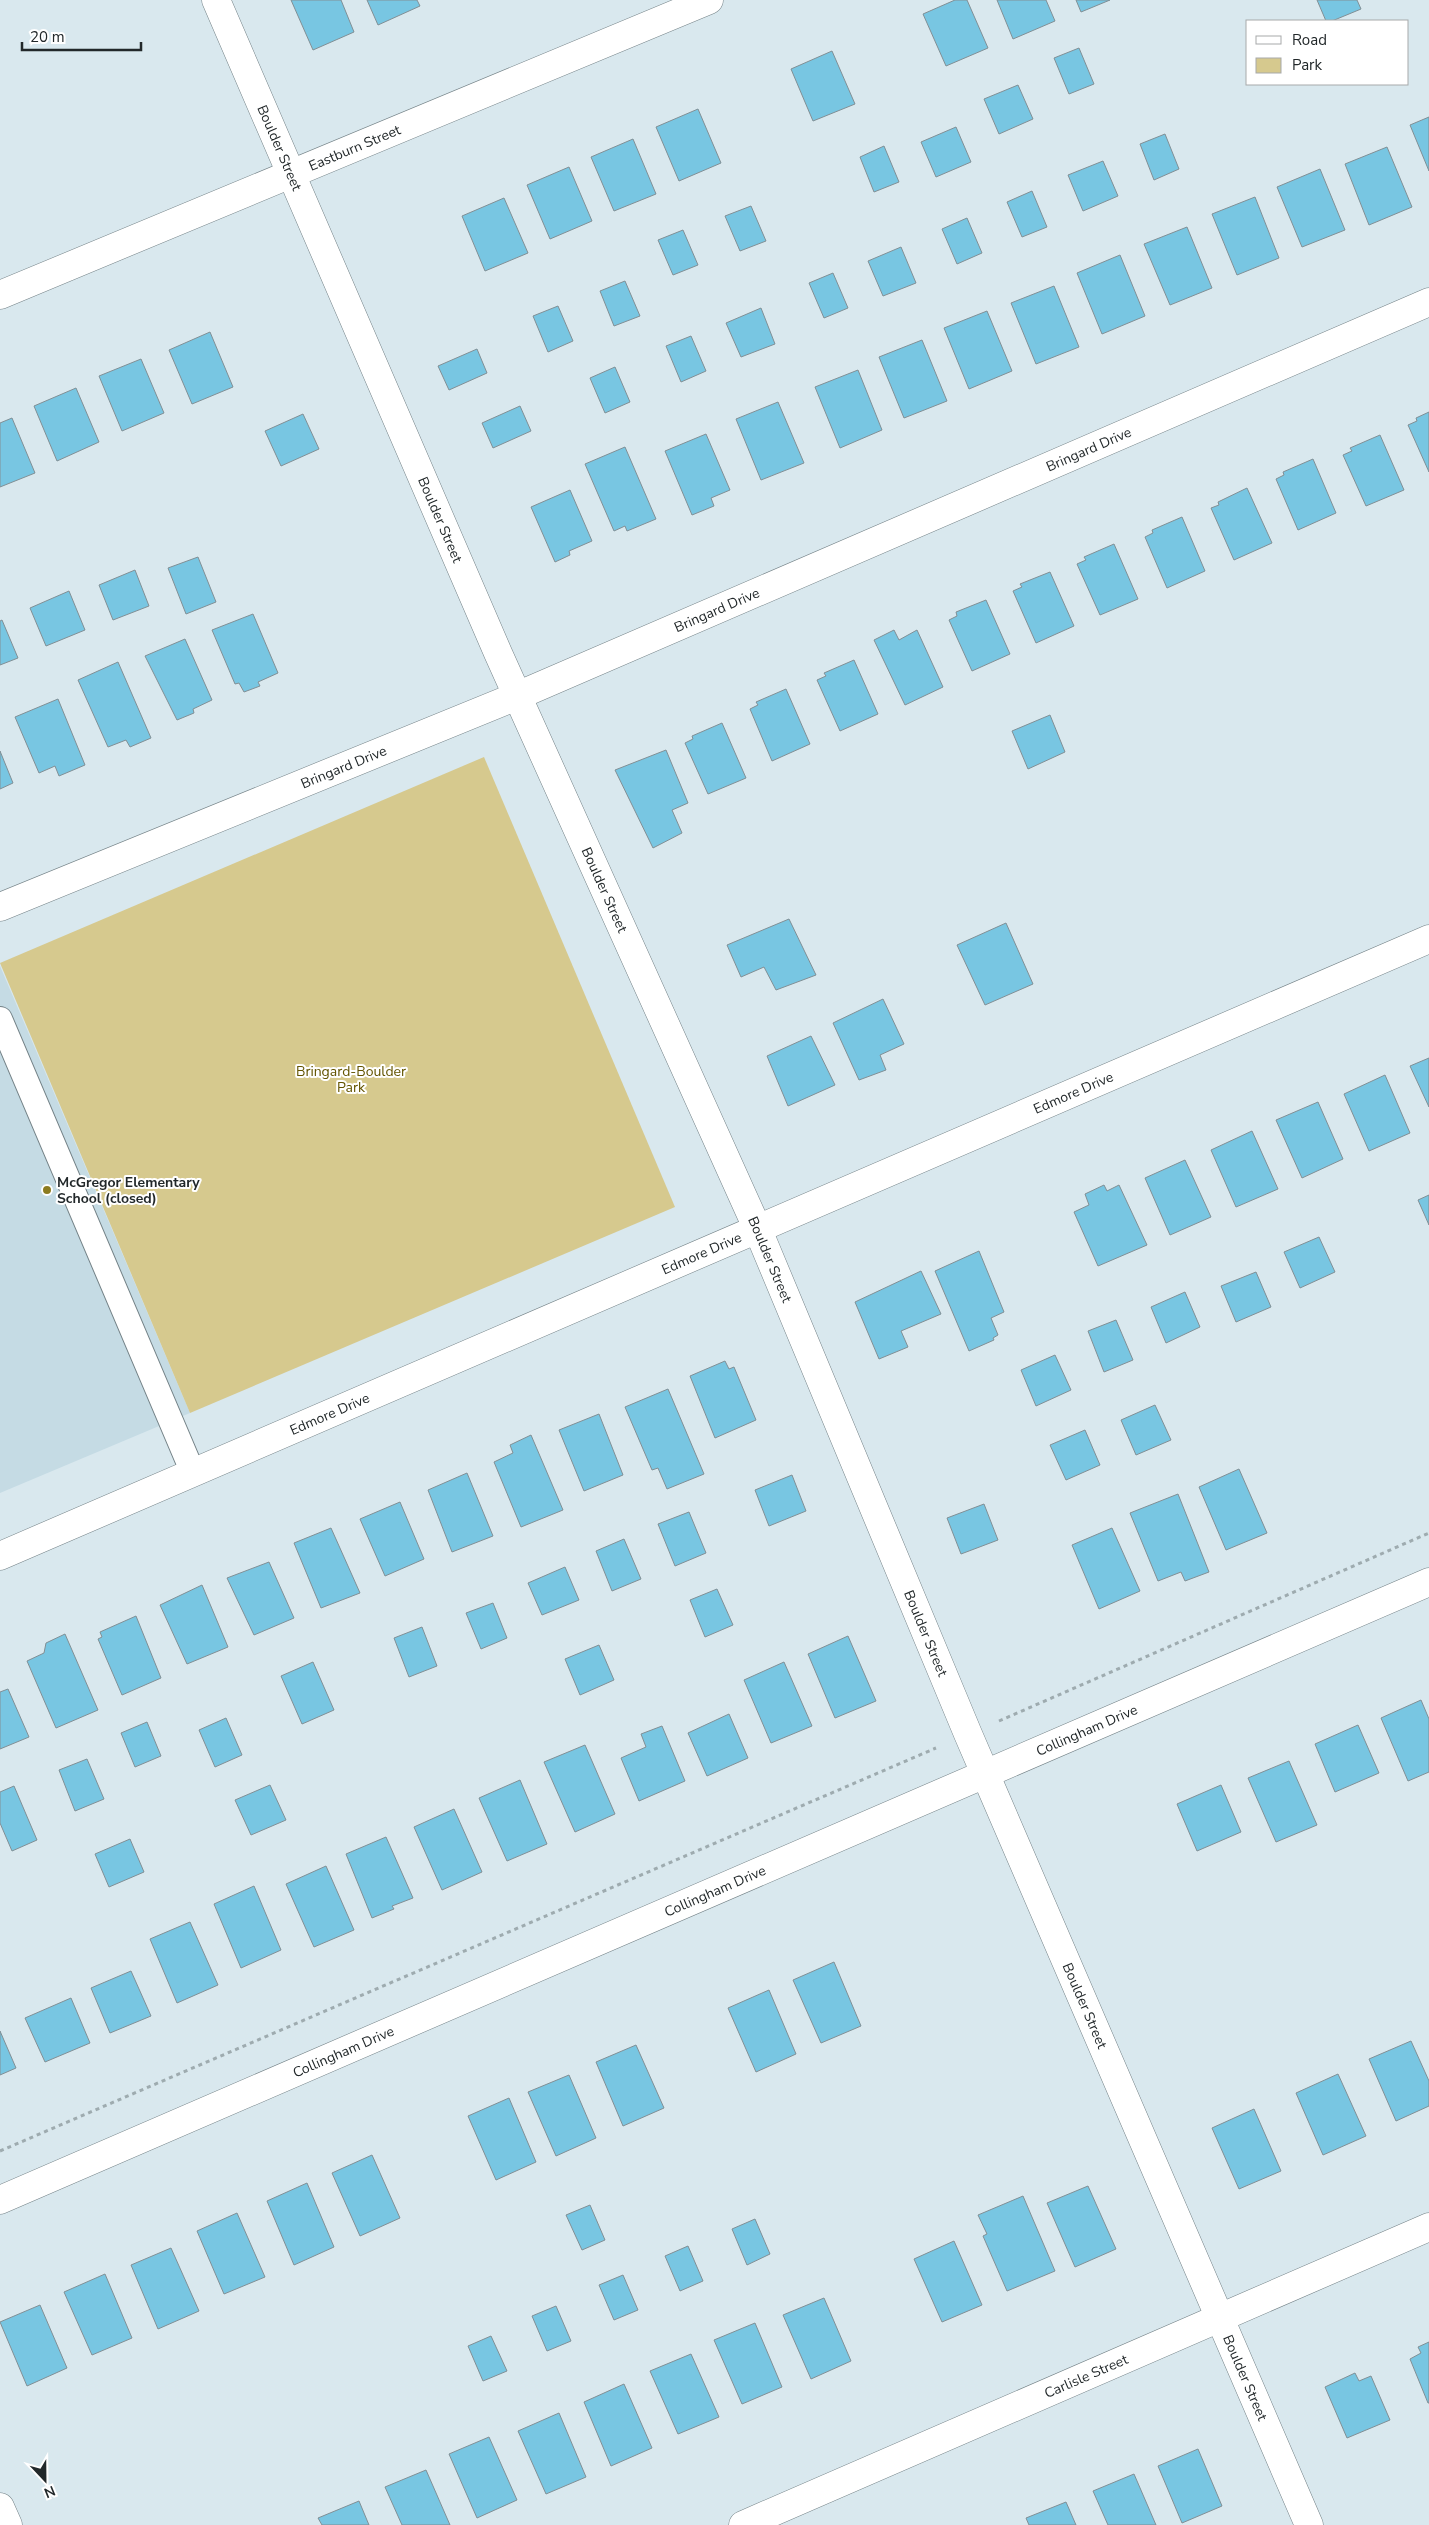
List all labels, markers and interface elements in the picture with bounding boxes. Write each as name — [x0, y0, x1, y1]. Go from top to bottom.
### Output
scale bar — [22, 20, 141, 52]
legend — [1246, 20, 1409, 85]
text: 20 m — [30, 27, 65, 47]
text: Road — [1292, 30, 1327, 50]
text: Park — [1292, 55, 1322, 75]
street label: Boulder Street — [253, 102, 307, 194]
street label: Eastburn Street — [306, 120, 403, 175]
street label: Bringard Drive — [1043, 422, 1134, 476]
street label: Boulder Street — [413, 474, 467, 566]
street label: Bringard Drive — [671, 583, 762, 637]
street label: Bringard Drive — [298, 741, 389, 793]
street label: Boulder Street — [577, 844, 632, 936]
park label: Bringard-Boulder Park — [296, 1062, 406, 1097]
street label: Edmore Drive — [1030, 1067, 1116, 1118]
place label: McGregor Elementary School (closed) — [57, 1173, 200, 1208]
marker: McGregor Elementary School (closed) — [41, 1184, 53, 1196]
street label: Boulder Street — [744, 1213, 797, 1305]
street label: Edmore Drive — [658, 1228, 744, 1279]
street label: Edmore Drive — [287, 1388, 373, 1439]
street label: Boulder Street — [900, 1587, 952, 1679]
street label: Collingham Drive — [1033, 1700, 1140, 1760]
street label: Collingham Drive — [661, 1860, 769, 1921]
street label: Boulder Street — [1058, 1960, 1112, 2052]
street label: Collingham Drive — [290, 2021, 397, 2082]
street label: Boulder Street — [1219, 2332, 1272, 2424]
street label: Carlisle Street — [1041, 2349, 1131, 2402]
north arrow — [20, 2455, 70, 2505]
text: N — [41, 2481, 58, 2502]

